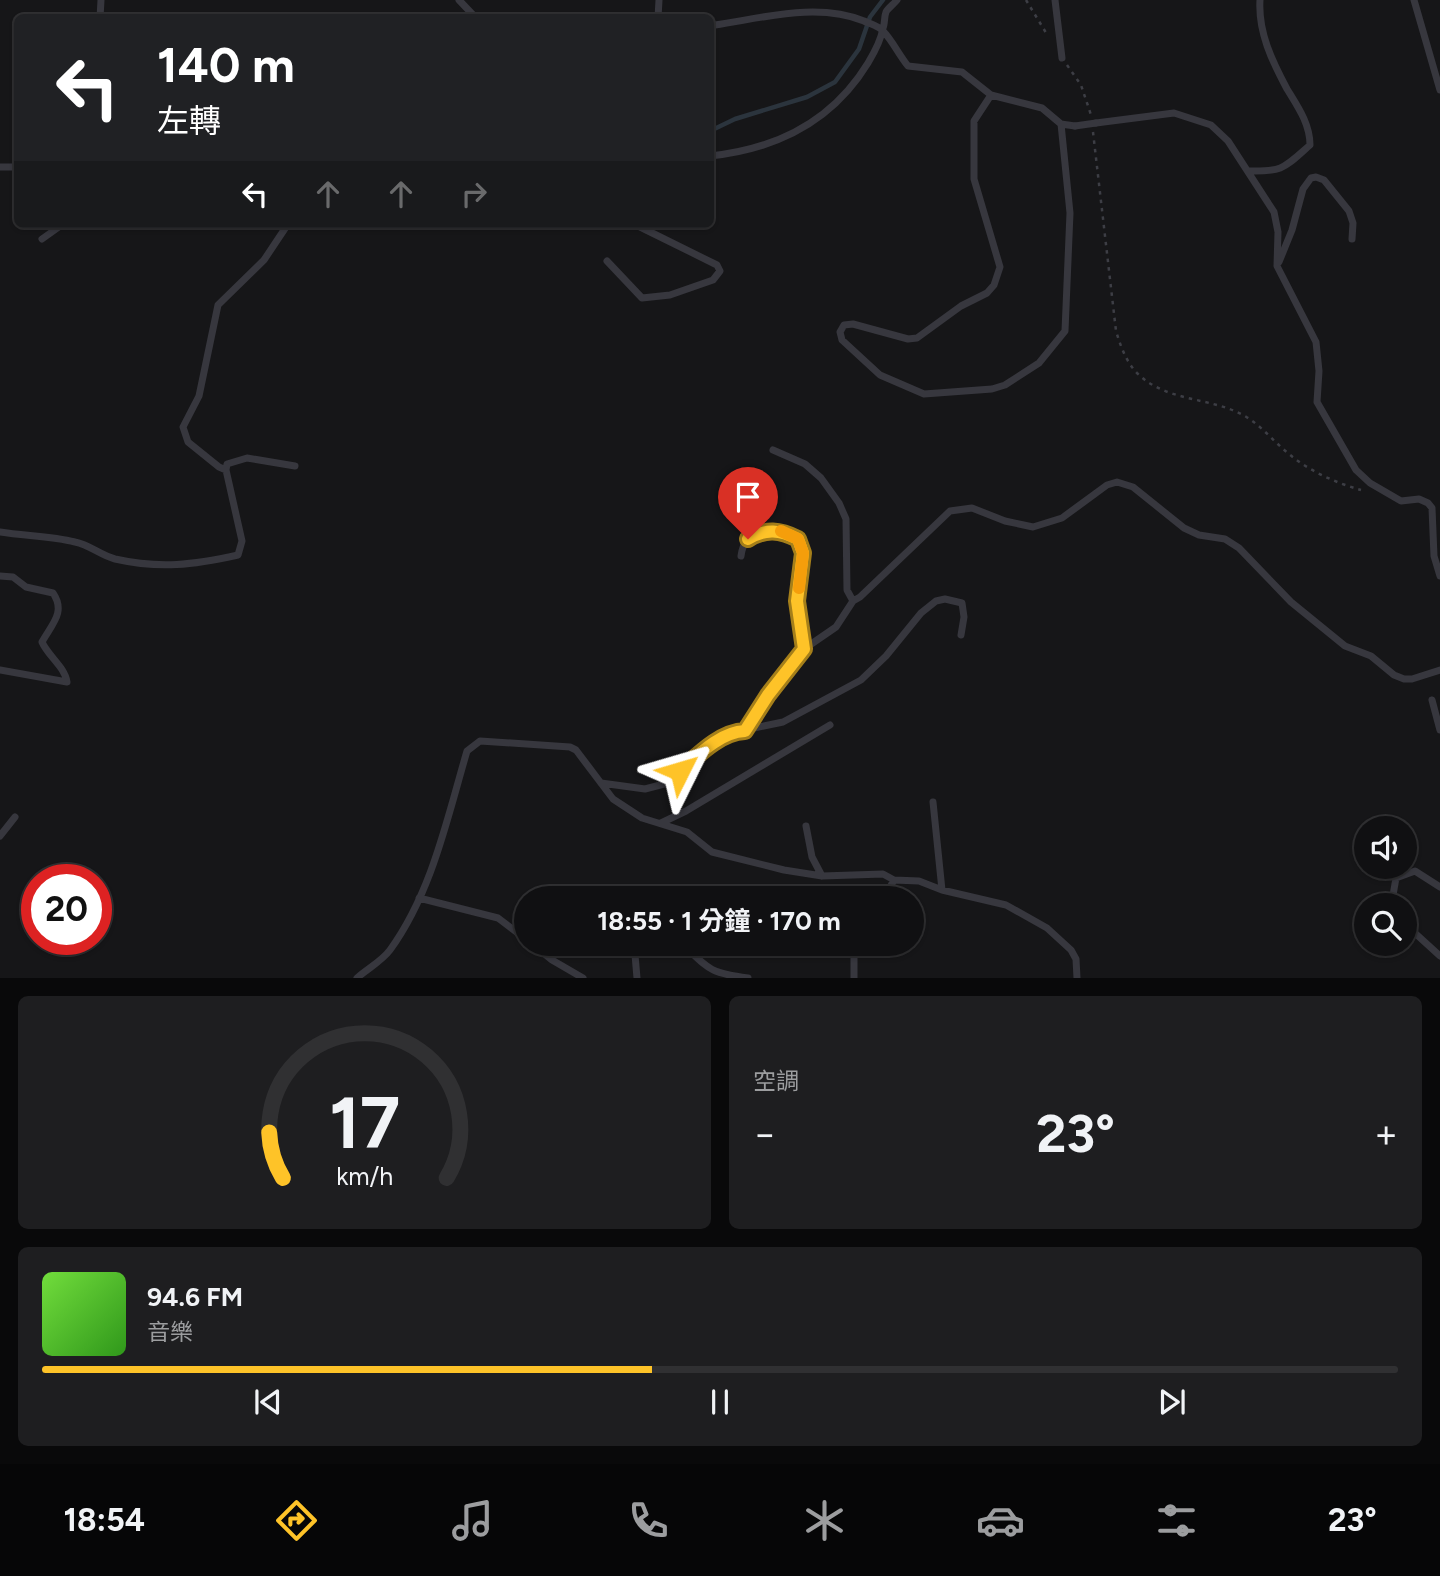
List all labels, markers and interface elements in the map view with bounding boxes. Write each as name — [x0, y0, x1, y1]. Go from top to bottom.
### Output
text: 140 m — [157, 35, 295, 94]
icon: left — [42, 42, 133, 133]
text: 左轉 — [157, 102, 221, 140]
icon: left — [236, 175, 274, 213]
icon: ahead — [309, 175, 347, 213]
icon: ahead — [382, 175, 420, 213]
icon: right — [455, 175, 493, 213]
pin — [718, 467, 778, 539]
icon: arrive — [729, 478, 767, 516]
position arrow — [643, 734, 717, 808]
map controls — [1354, 816, 1417, 956]
button: sound — [1354, 816, 1417, 879]
speed limit sign: 20 — [21, 864, 112, 955]
button: search — [1354, 893, 1417, 956]
text: 18:55 · 1 分鐘 · 170 m — [597, 905, 841, 937]
text: 空調 — [753, 1067, 799, 1095]
text: 17 — [329, 1080, 400, 1167]
text: 23° — [1036, 1103, 1115, 1165]
text: − — [753, 1111, 777, 1157]
text: + — [1374, 1111, 1398, 1157]
text: km/h — [336, 1161, 393, 1191]
text: 94.6 FM — [147, 1281, 243, 1313]
text: 音樂 — [147, 1318, 193, 1346]
icon: previous — [249, 1383, 287, 1421]
icon: pause — [701, 1383, 739, 1421]
icon: next — [1153, 1383, 1191, 1421]
icon: directions — [272, 1496, 321, 1545]
icon: music — [448, 1496, 497, 1545]
icon: phone — [624, 1496, 673, 1545]
icon: climate — [800, 1496, 849, 1545]
icon: car — [976, 1496, 1025, 1545]
icon: filters — [1152, 1496, 1201, 1545]
text: 18:54 — [64, 1501, 145, 1539]
text: 23° — [1328, 1501, 1377, 1539]

